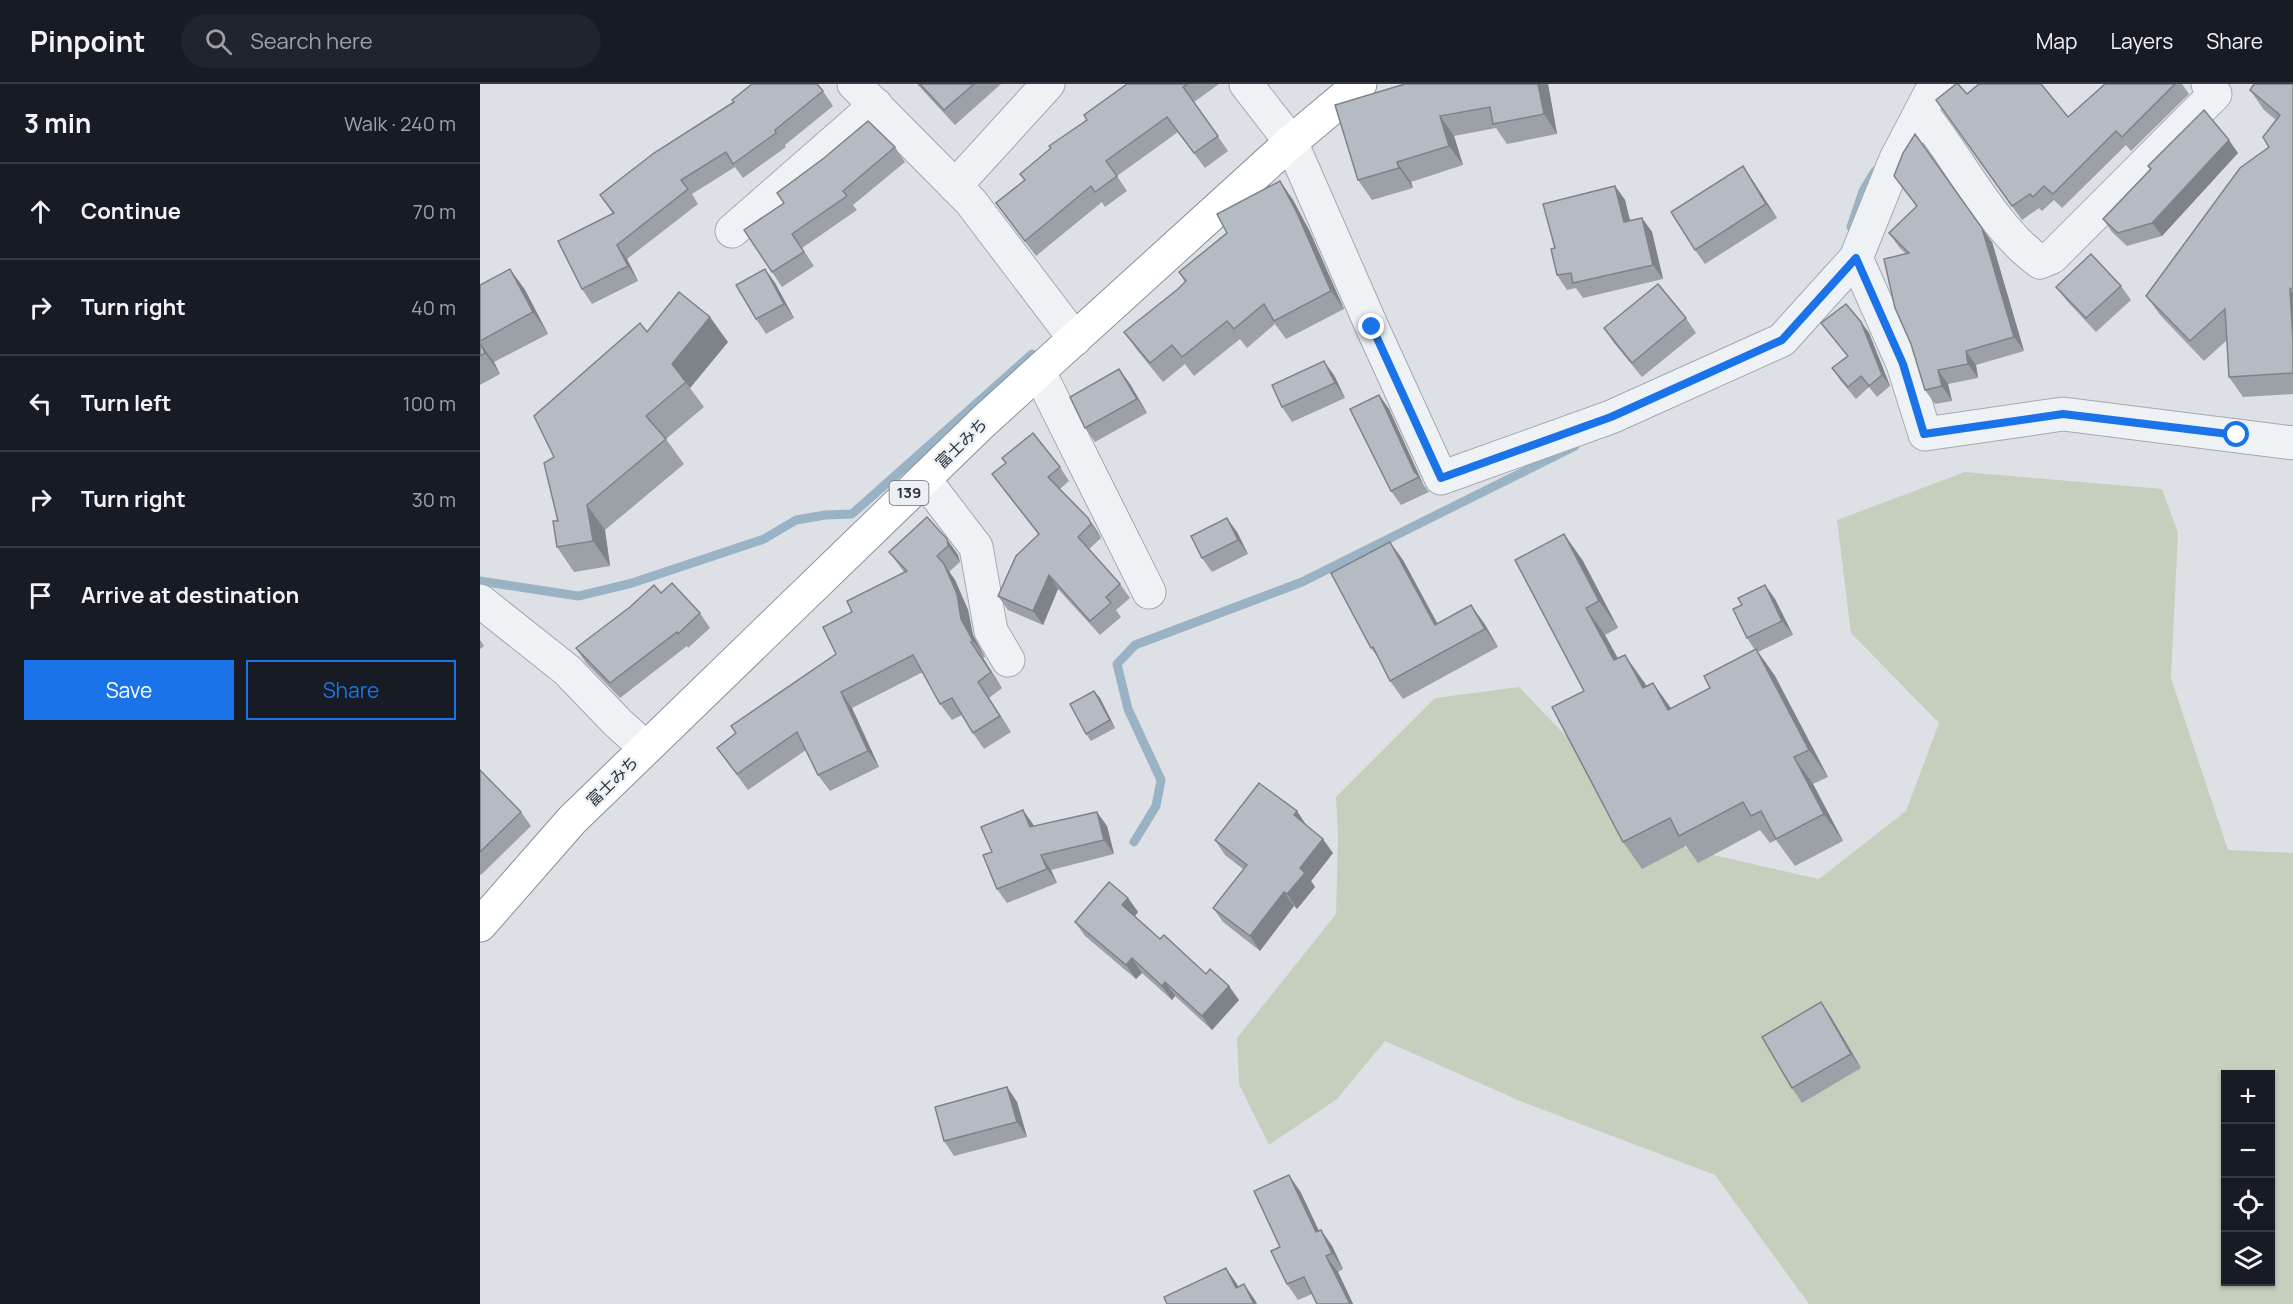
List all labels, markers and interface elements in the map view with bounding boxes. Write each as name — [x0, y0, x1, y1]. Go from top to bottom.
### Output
search box — [181, 14, 601, 68]
text: Pinpoint — [30, 22, 145, 60]
icon: search — [202, 25, 235, 58]
text: Search here — [250, 26, 373, 56]
text: Map — [2036, 27, 2077, 55]
text: Layers — [2110, 27, 2173, 55]
text: Share — [2206, 27, 2263, 55]
text: 3 min — [24, 105, 91, 141]
text: Walk · 240 m — [344, 110, 456, 137]
icon: ahead — [24, 195, 57, 228]
text: Continue — [81, 196, 181, 226]
text: 70 m — [413, 198, 456, 225]
icon: right — [24, 291, 57, 324]
text: Turn right — [81, 292, 186, 322]
text: 40 m — [411, 294, 456, 321]
route end — [1358, 313, 1384, 339]
icon: left — [24, 387, 57, 420]
text: Turn left — [81, 388, 171, 418]
text: 100 m — [403, 390, 456, 417]
street label: 富士みち — [930, 413, 992, 473]
route start — [2223, 421, 2249, 447]
road number: 139 — [890, 481, 928, 505]
icon: right — [24, 483, 57, 516]
text: Turn right — [81, 484, 186, 514]
text: 30 m — [412, 486, 456, 513]
icon: arrive — [24, 579, 57, 612]
text: Arrive at destination — [81, 580, 299, 610]
button: Save — [24, 660, 234, 720]
button: Share — [246, 660, 456, 720]
street label: 富士みち — [581, 751, 643, 811]
map controls — [2221, 1070, 2275, 1286]
button: + — [2221, 1070, 2275, 1124]
button: − — [2221, 1124, 2275, 1178]
button: locate — [2221, 1178, 2275, 1232]
button: layers — [2221, 1232, 2275, 1286]

